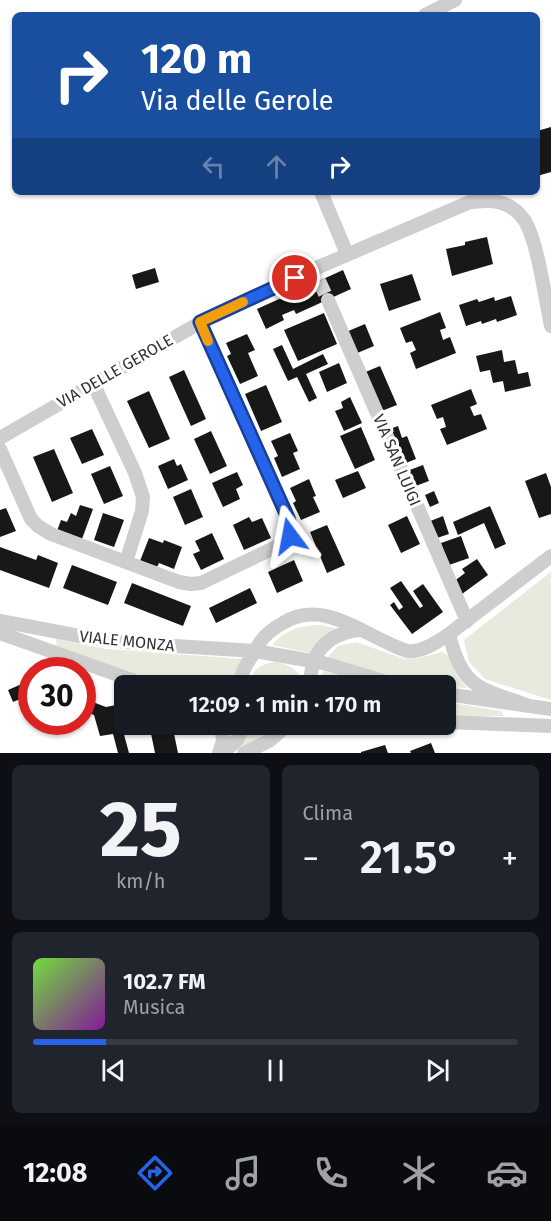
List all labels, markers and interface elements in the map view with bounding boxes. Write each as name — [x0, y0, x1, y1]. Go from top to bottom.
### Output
text: 120 m — [141, 34, 252, 84]
icon: right — [42, 36, 120, 114]
text: Via delle Gerole — [141, 85, 334, 117]
icon: left — [197, 150, 230, 183]
icon: ahead — [260, 150, 293, 183]
icon: right — [323, 150, 356, 183]
pin — [269, 252, 320, 303]
icon: arrive — [278, 261, 311, 294]
street label: VIA DELLE GEROLE — [54, 330, 176, 412]
street label: VIA SAN LUIGI — [369, 411, 425, 509]
position arrow — [258, 504, 322, 568]
street label: VIALE MONZA — [79, 627, 176, 656]
speed limit sign: 30 — [18, 657, 96, 735]
text: 12:09 · 1 min · 170 m — [189, 691, 382, 718]
text: 25 — [100, 783, 182, 877]
text: Clima — [303, 801, 353, 825]
text: 21.5° — [360, 831, 461, 885]
text: − — [303, 839, 319, 879]
text: + — [502, 839, 518, 879]
text: km/h — [116, 869, 166, 893]
text: 102.7 FM — [123, 968, 205, 995]
text: Musica — [123, 995, 185, 1019]
icon: previous — [97, 1054, 130, 1087]
icon: pause — [259, 1054, 292, 1087]
icon: next — [421, 1054, 454, 1087]
icon: directions — [134, 1152, 176, 1194]
icon: music — [222, 1152, 264, 1194]
icon: phone — [310, 1152, 352, 1194]
icon: climate — [398, 1152, 440, 1194]
icon: car — [486, 1152, 528, 1194]
text: 12:08 — [23, 1157, 87, 1189]

